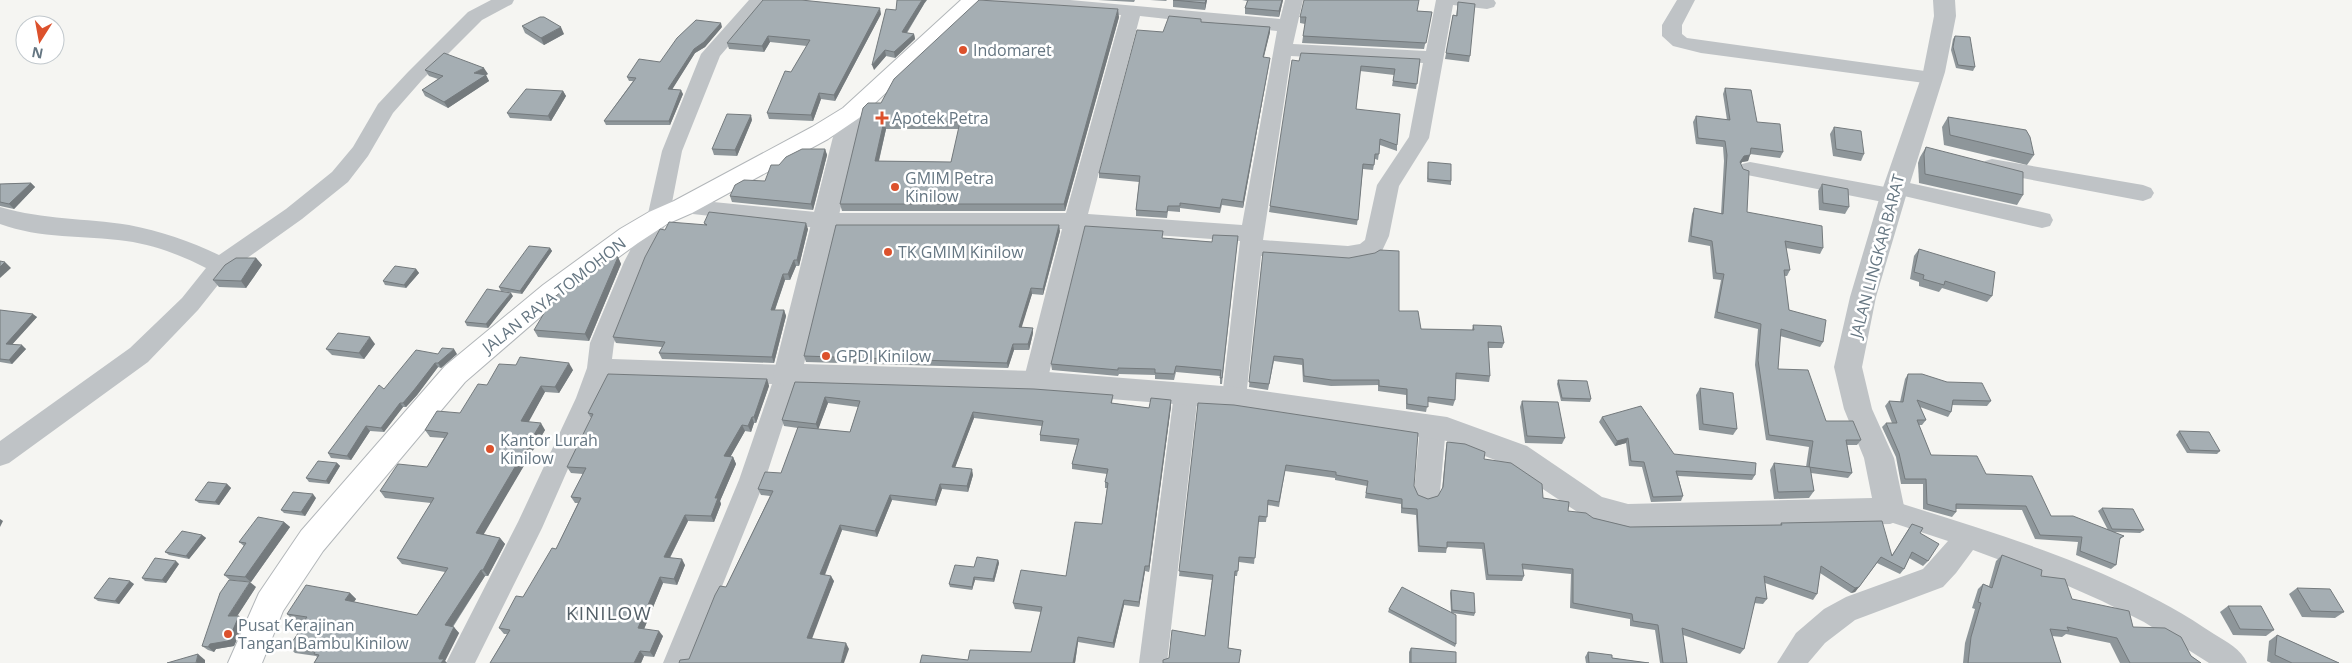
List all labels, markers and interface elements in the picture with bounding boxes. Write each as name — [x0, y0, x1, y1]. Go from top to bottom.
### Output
north arrow — [15, 15, 65, 65]
place label: Indomaret — [973, 39, 1052, 61]
text: N — [30, 43, 45, 64]
marker: Indomaret — [957, 44, 969, 56]
place label: Apotek Petra — [892, 107, 989, 129]
marker: Apotek Petra — [876, 112, 888, 124]
place label: GMIM Petra Kinilow — [905, 167, 994, 207]
street label: JALAN LINGKAR BARAT — [1844, 171, 1910, 342]
marker: GMIM Petra Kinilow — [889, 181, 901, 193]
street label: JALAN RAYA TOMOHON — [476, 232, 630, 359]
place label: TK GMIM Kinilow — [898, 241, 1024, 263]
marker: TK GMIM Kinilow — [882, 246, 894, 258]
place label: GPDI Kinilow — [836, 345, 932, 367]
marker: GPDI Kinilow — [820, 350, 832, 362]
place label: Kantor Lurah Kinilow — [500, 429, 598, 469]
marker: Kantor Lurah Kinilow — [484, 443, 496, 455]
district label: KINILOW — [566, 600, 652, 626]
place label: Pusat Kerajinan Tangan Bambu Kinilow — [238, 614, 409, 654]
marker: Pusat Kerajinan Tangan Bambu Kinilow — [222, 628, 234, 640]

